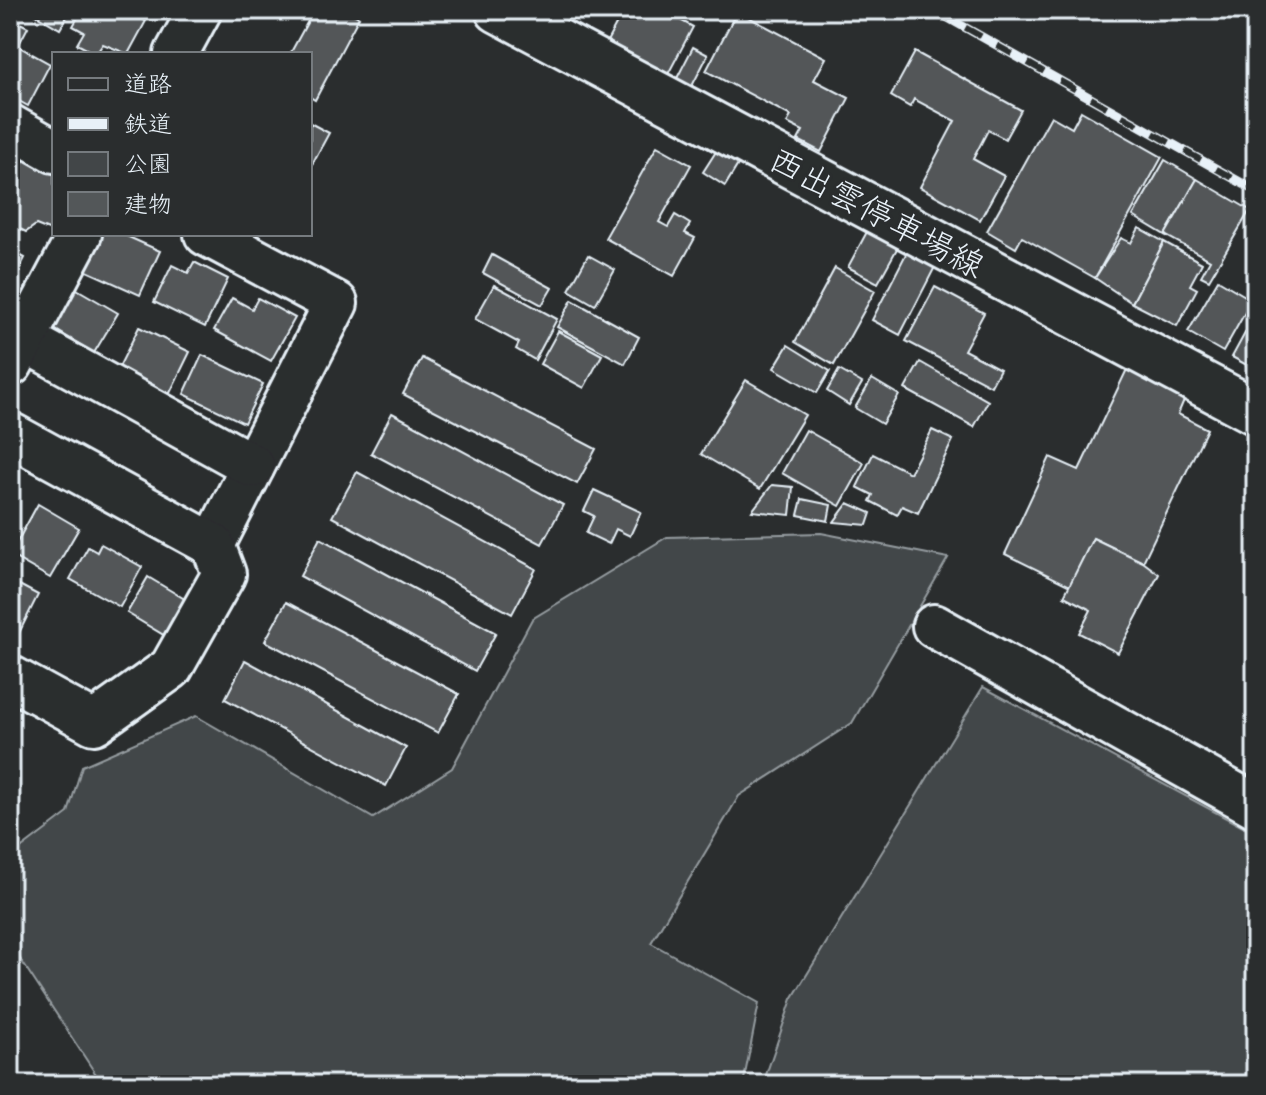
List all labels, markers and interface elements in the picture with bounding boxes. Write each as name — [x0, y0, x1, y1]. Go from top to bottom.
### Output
legend — [52, 52, 312, 236]
text: 道路 — [124, 69, 172, 99]
text: 鉄道 — [124, 109, 172, 139]
street label: 西出雲停車場線 — [762, 138, 992, 287]
text: 公園 — [124, 149, 172, 179]
text: 建物 — [124, 189, 172, 219]

